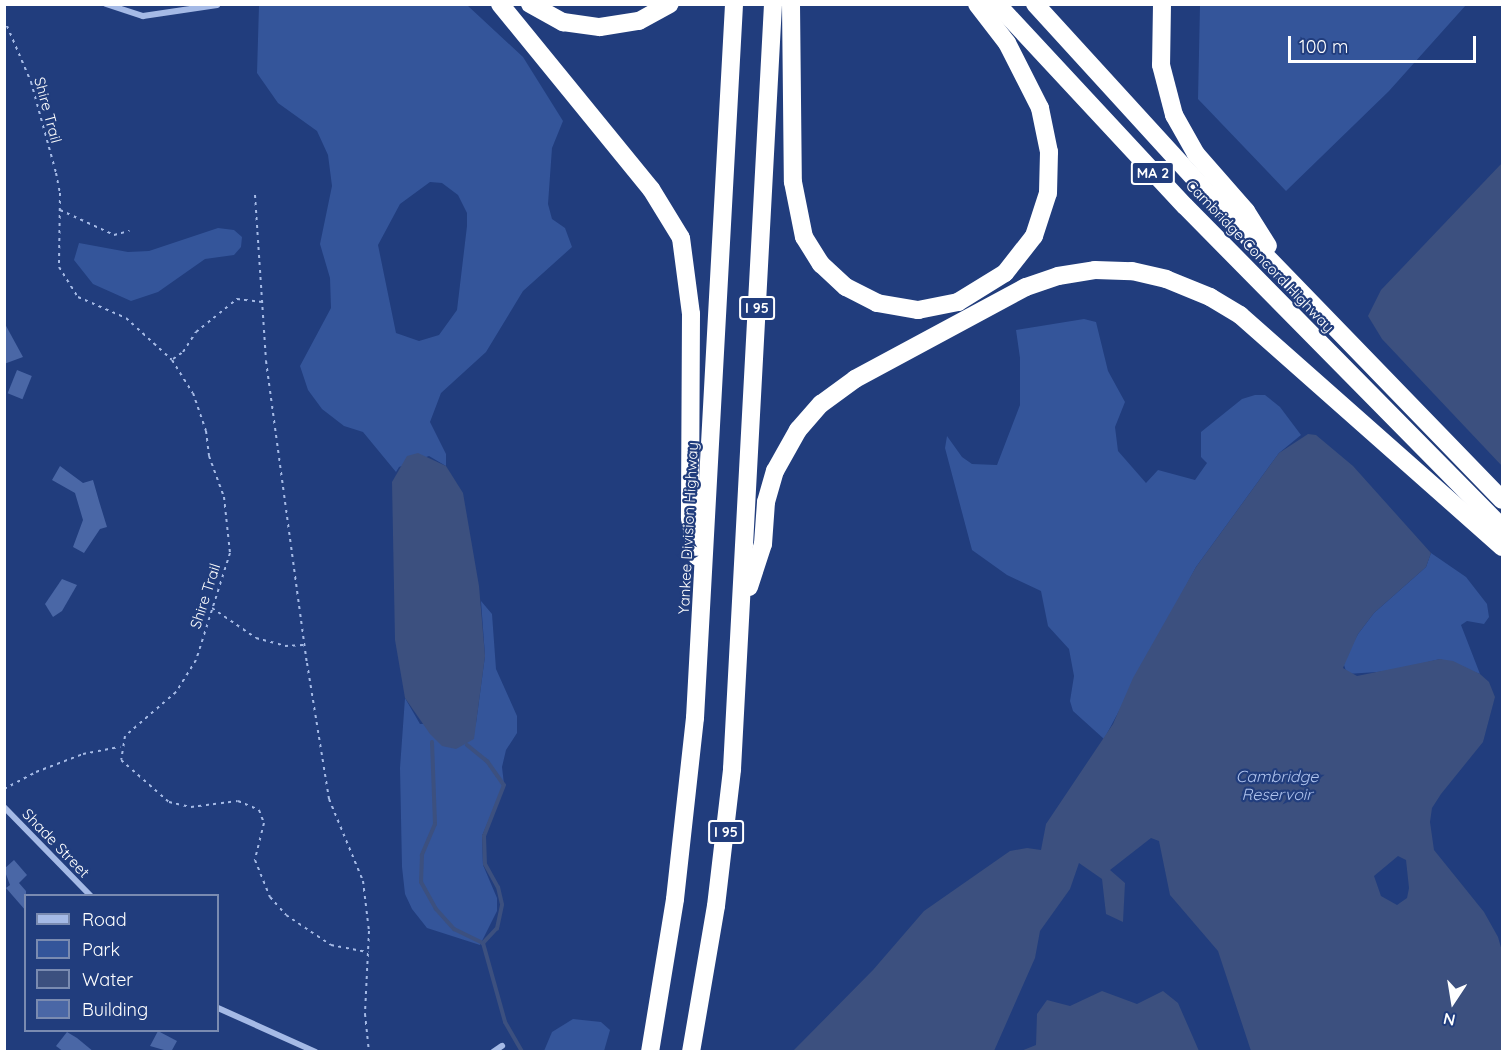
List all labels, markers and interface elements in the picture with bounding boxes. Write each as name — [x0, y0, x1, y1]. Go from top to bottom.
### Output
scale bar — [1291, 24, 1478, 62]
text: 100 m — [1299, 35, 1348, 58]
street label: Shire Trail — [31, 75, 65, 145]
road number: MA 2 — [1130, 162, 1176, 184]
street label: Cambridge Concord Highway — [1182, 176, 1338, 336]
road number: I 95 — [739, 297, 775, 319]
street label: Yankee Division Highway — [674, 441, 702, 615]
street label: Shire Trail — [186, 561, 224, 631]
water label: Cambridge Reservoir — [1236, 766, 1318, 804]
street label: Shade Street — [19, 805, 93, 881]
road number: I 95 — [708, 821, 744, 843]
legend — [24, 894, 219, 1032]
text: Road — [82, 908, 127, 931]
text: Park — [82, 938, 120, 961]
text: Water — [82, 968, 133, 991]
north arrow — [1423, 972, 1483, 1032]
text: Building — [82, 998, 148, 1021]
text: N — [1441, 1009, 1457, 1031]

